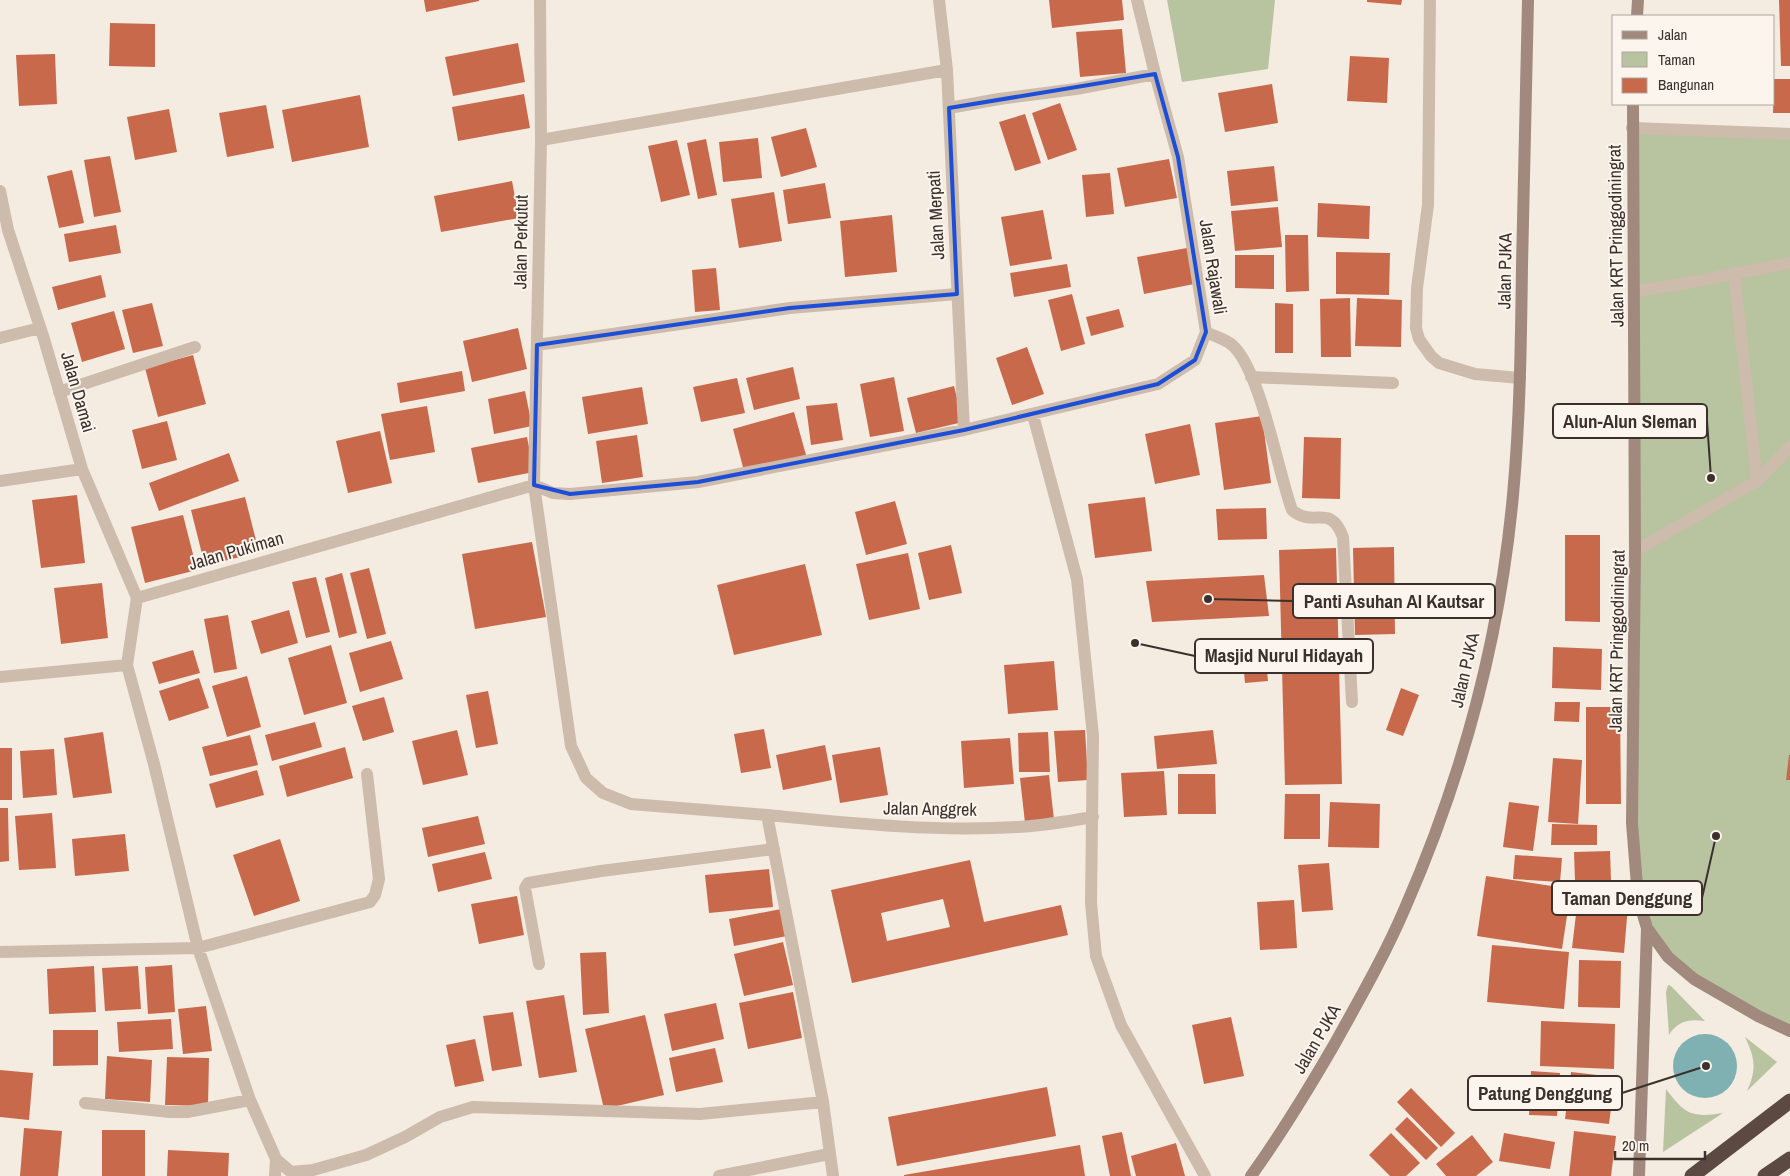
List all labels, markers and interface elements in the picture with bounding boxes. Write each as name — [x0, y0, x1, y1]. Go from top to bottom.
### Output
legend — [1612, 15, 1775, 105]
text: Jalan — [1658, 24, 1687, 45]
text: Taman — [1658, 49, 1695, 70]
text: Bangunan — [1658, 74, 1714, 95]
street label: Jalan KRT Pringgodiningrat — [1601, 145, 1630, 327]
street label: Jalan Merpati — [921, 170, 950, 260]
street label: Jalan Perkutut — [507, 195, 534, 289]
street label: Jalan Rajawali — [1194, 218, 1233, 316]
street label: Jalan PJKA — [1491, 232, 1518, 309]
street label: Jalan Damai — [55, 349, 102, 435]
callout: Alun-Alun Sleman — [1553, 404, 1707, 438]
text: Alun-Alun Sleman — [1563, 408, 1697, 434]
street label: Jalan Pukiman — [185, 525, 286, 576]
street label: Jalan KRT Pringgodiningrat — [1602, 550, 1631, 732]
callout: Panti Asuhan Al Kautsar — [1293, 584, 1495, 618]
text: Panti Asuhan Al Kautsar — [1304, 588, 1484, 614]
street label: Jalan PJKA — [1444, 630, 1485, 710]
callout: Masjid Nurul Hidayah — [1195, 639, 1373, 673]
text: Masjid Nurul Hidayah — [1205, 642, 1363, 668]
street label: Jalan Anggrek — [883, 795, 978, 822]
callout: Taman Denggung — [1552, 881, 1702, 915]
text: Taman Denggung — [1562, 885, 1693, 911]
street label: Jalan PJKA — [1287, 999, 1347, 1078]
callout: Patung Denggung — [1468, 1076, 1622, 1110]
text: Patung Denggung — [1478, 1080, 1613, 1106]
scale bar — [1615, 1128, 1705, 1160]
text: 20 m — [1622, 1135, 1649, 1156]

